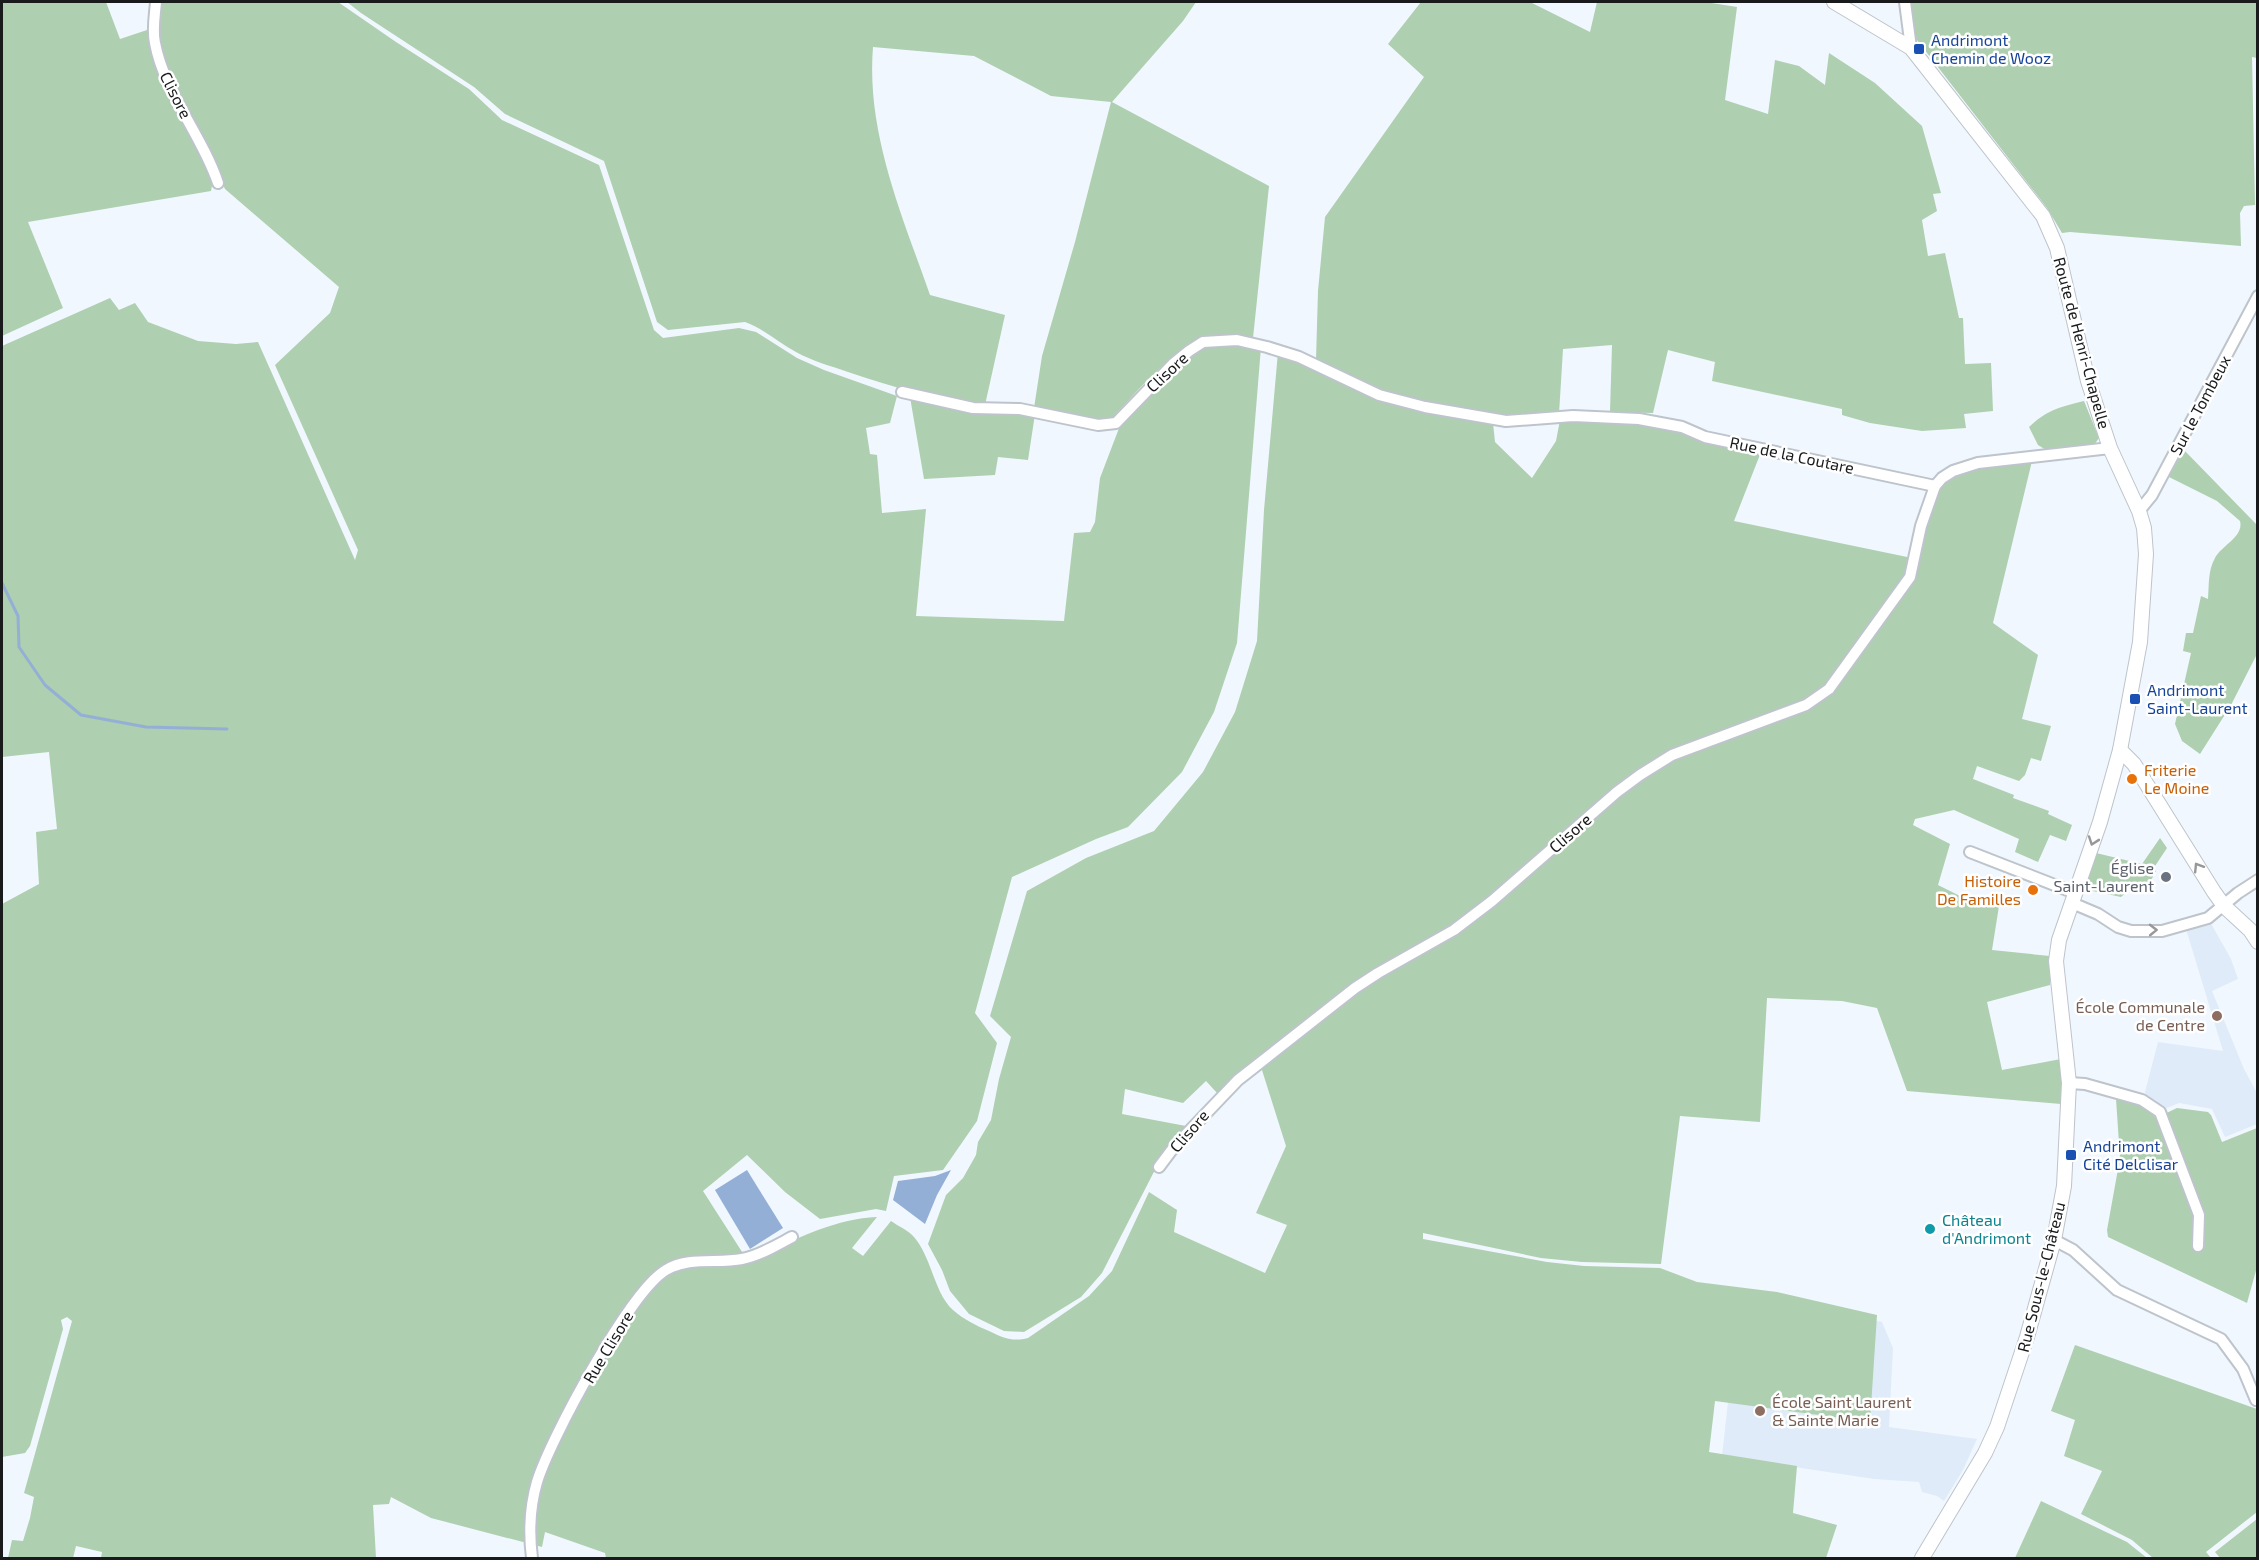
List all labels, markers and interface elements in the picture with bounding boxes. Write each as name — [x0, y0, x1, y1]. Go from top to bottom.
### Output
place label: Andrimont Chemin de Wooz — [1931, 30, 2051, 67]
marker: Andrimont Chemin de Wooz — [1912, 42, 1926, 56]
street label: Clisore — [157, 68, 196, 121]
street label: Route de Henri-Chapelle — [2050, 255, 2115, 431]
street label: Clisore — [1142, 348, 1191, 396]
street label: Sur le Tombeux — [2165, 351, 2234, 458]
street label: Rue de la Coutare — [1728, 432, 1856, 477]
place label: Andrimont Saint-Laurent — [2147, 680, 2248, 717]
marker: Andrimont Saint-Laurent — [2128, 692, 2142, 706]
place label: Friterie Le Moine — [2144, 760, 2209, 797]
marker: Friterie Le Moine — [2125, 772, 2139, 786]
street label: Clisore — [1545, 809, 1595, 856]
one-way arrow — [2088, 835, 2101, 846]
place label: Église Saint-Laurent — [2053, 858, 2154, 895]
one-way arrow — [2194, 863, 2206, 873]
marker: Église Saint-Laurent — [2159, 870, 2173, 884]
place label: Histoire De Familles — [1937, 871, 2021, 908]
marker: Histoire De Familles — [2026, 883, 2040, 897]
one-way arrow — [2148, 924, 2157, 937]
place label: École Communale de Centre — [2076, 997, 2205, 1034]
marker: École Communale de Centre — [2210, 1009, 2224, 1023]
street label: Clisore — [1165, 1106, 1212, 1156]
place label: Andrimont Cité Delclisar — [2083, 1136, 2179, 1173]
marker: Andrimont Cité Delclisar — [2064, 1148, 2078, 1162]
street label: Rue Sous-le-Château — [2013, 1200, 2068, 1354]
place label: Château d'Andrimont — [1942, 1210, 2031, 1247]
marker: Château d'Andrimont — [1923, 1222, 1937, 1236]
street label: Rue Clisore — [579, 1307, 637, 1386]
place label: École Saint Laurent & Sainte Marie — [1772, 1392, 1912, 1429]
marker: École Saint Laurent & Sainte Marie — [1753, 1404, 1767, 1418]

